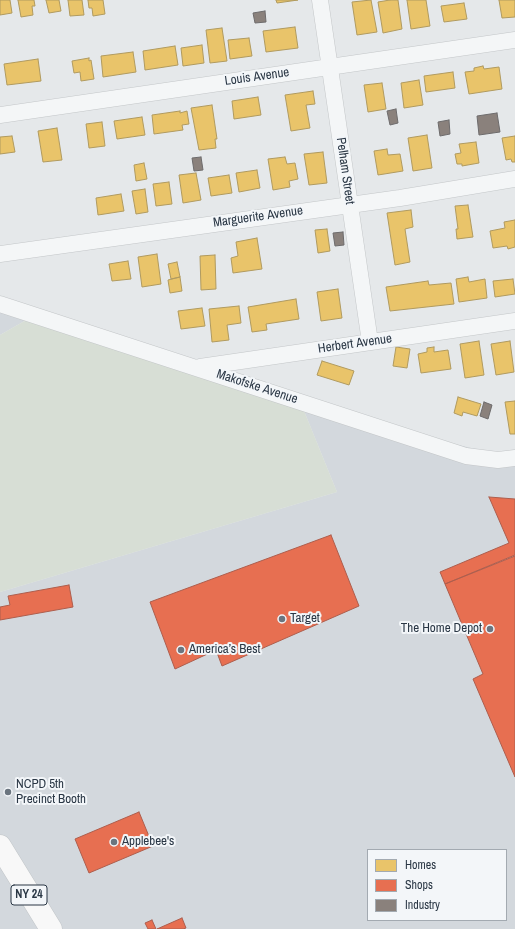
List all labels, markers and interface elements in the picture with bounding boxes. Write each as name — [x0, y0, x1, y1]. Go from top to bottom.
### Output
street label: Louis Avenue — [224, 65, 290, 89]
street label: Pelham Street — [333, 136, 357, 206]
street label: Marguerite Avenue — [212, 203, 304, 231]
street label: Herbert Avenue — [317, 331, 393, 357]
street label: Makofske Avenue — [214, 367, 300, 407]
place label: Target — [290, 611, 320, 627]
marker: Target — [277, 614, 287, 624]
place label: The Home Depot — [401, 621, 482, 637]
marker: The Home Depot — [485, 624, 495, 634]
place label: America’s Best — [189, 642, 260, 658]
marker: America’s Best — [176, 645, 186, 655]
place label: NCPD 5th Precinct Booth — [16, 777, 86, 808]
marker: NCPD 5th Precinct Booth — [3, 787, 13, 797]
place label: Applebee's — [122, 834, 174, 850]
marker: Applebee's — [109, 837, 119, 847]
legend — [367, 849, 507, 921]
text: Homes — [405, 857, 436, 873]
text: Shops — [405, 877, 433, 893]
road number: NY 24 — [11, 885, 47, 905]
text: Industry — [405, 897, 440, 913]

